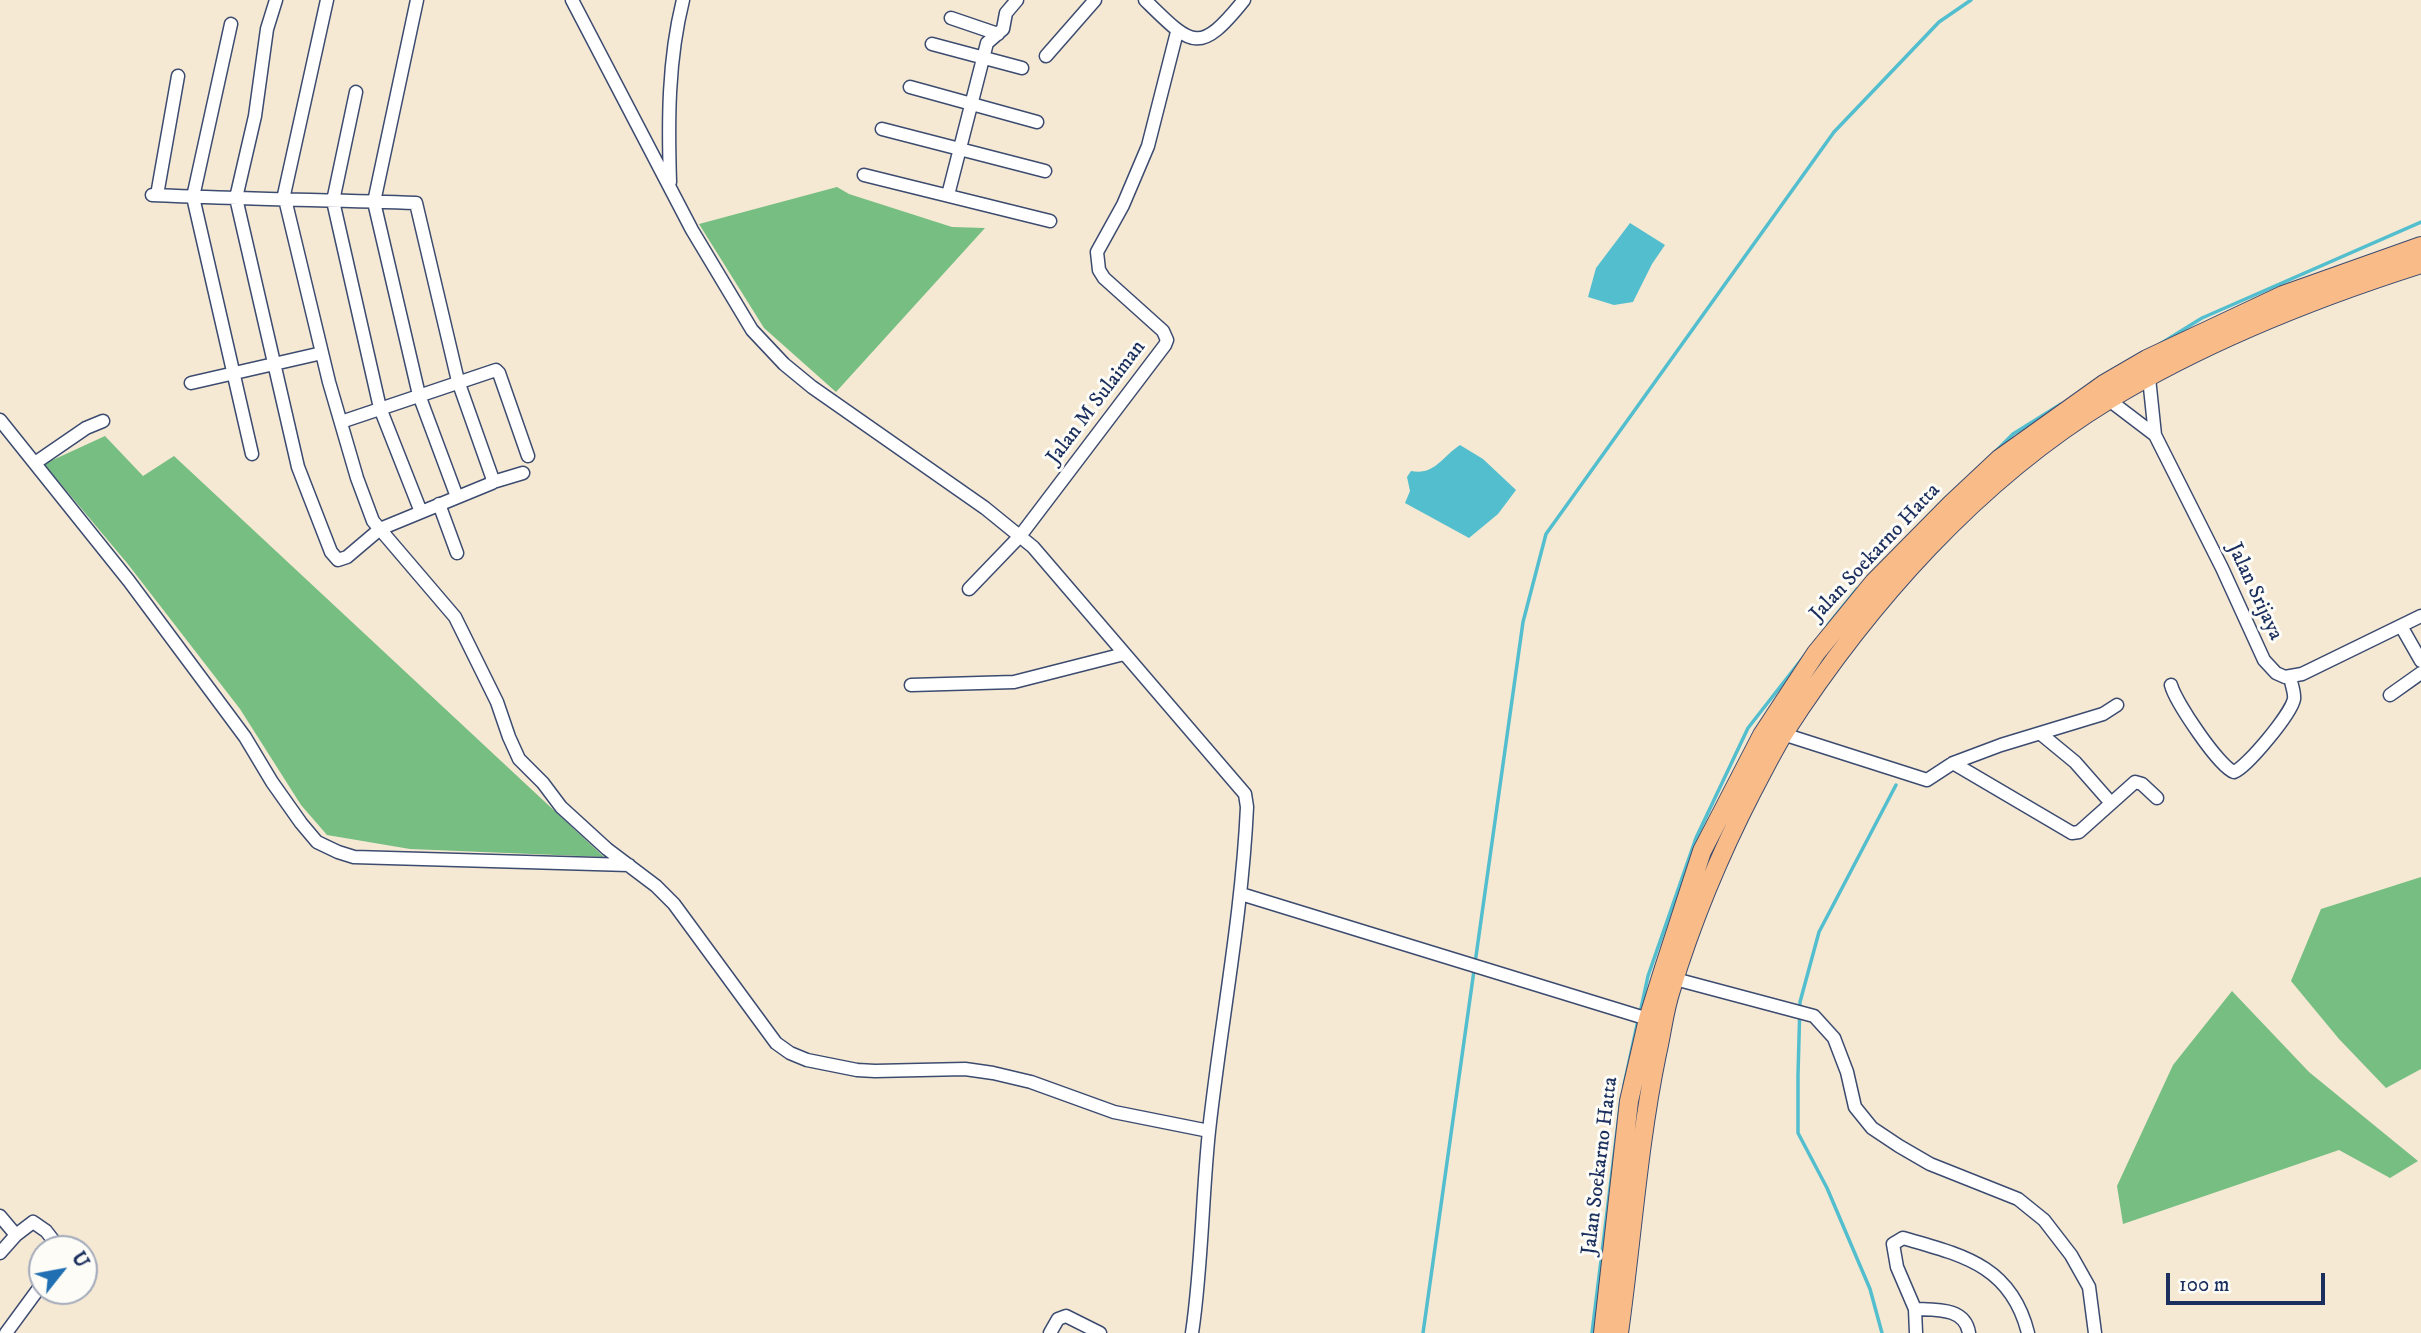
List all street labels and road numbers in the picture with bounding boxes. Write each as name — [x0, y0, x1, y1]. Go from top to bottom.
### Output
street label: Jalan M Sulaiman — [1042, 336, 1152, 470]
street label: Jalan Soekarno Hatta — [1806, 479, 1946, 627]
street label: Jalan Srijaya — [2221, 539, 2287, 645]
street label: Jalan Soekarno Hatta — [1578, 1076, 1624, 1256]

